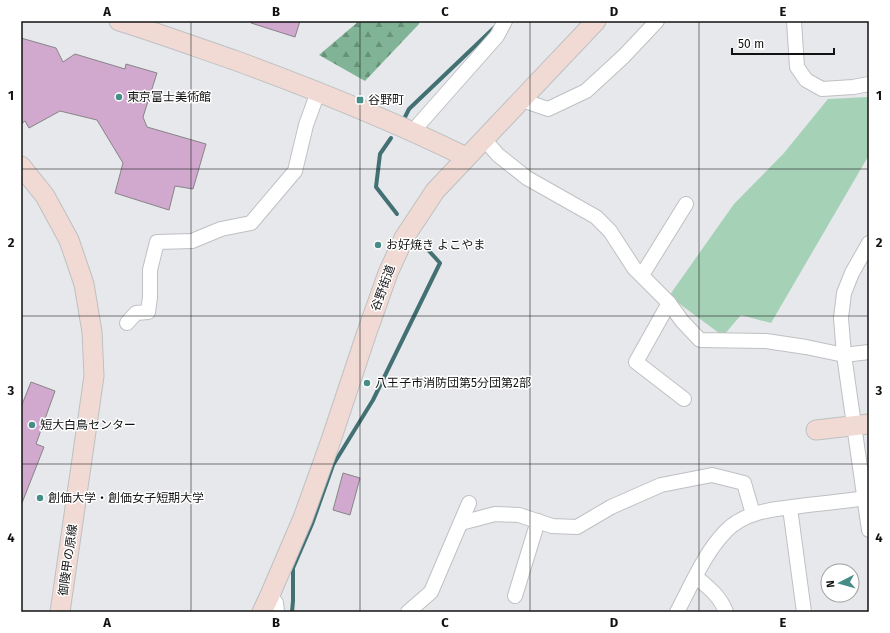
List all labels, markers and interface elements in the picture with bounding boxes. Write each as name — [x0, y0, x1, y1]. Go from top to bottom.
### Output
text: A — [102, 4, 111, 19]
text: B — [272, 4, 280, 19]
text: C — [441, 4, 449, 19]
text: D — [610, 4, 619, 19]
text: E — [780, 4, 787, 19]
scale bar — [732, 30, 834, 56]
text: 50 m — [738, 37, 764, 51]
text: 1 — [8, 88, 14, 103]
text: 1 — [876, 88, 882, 103]
place label: 東京富士美術館 — [127, 90, 211, 104]
marker: 東京富士美術館 — [114, 92, 124, 102]
place label: 谷野町 — [368, 93, 404, 107]
marker: 谷野町 — [355, 95, 365, 105]
text: 2 — [8, 235, 15, 250]
text: 2 — [876, 235, 883, 250]
place label: お好焼き よこやま — [386, 238, 485, 252]
marker: お好焼き よこやま — [373, 240, 383, 250]
street label: 谷野街道 — [368, 263, 398, 313]
place label: 八王子市消防団第5分団第2部 — [375, 376, 531, 390]
marker: 八王子市消防団第5分団第2部 — [362, 378, 372, 388]
text: 3 — [7, 383, 15, 398]
text: 3 — [875, 383, 883, 398]
place label: 短大白鳥センター — [40, 418, 136, 432]
marker: 短大白鳥センター — [27, 420, 37, 430]
place label: 創価大学・創価女子短期大学 — [48, 491, 204, 505]
marker: 創価大学・創価女子短期大学 — [35, 493, 45, 503]
street label: 御陵甲の原線 — [56, 523, 80, 597]
text: 4 — [7, 530, 15, 545]
text: 4 — [875, 530, 883, 545]
north arrow — [820, 563, 860, 603]
text: N — [824, 580, 837, 588]
text: A — [102, 615, 111, 630]
text: B — [272, 615, 280, 630]
text: C — [441, 615, 449, 630]
text: D — [610, 615, 619, 630]
text: E — [780, 615, 787, 630]

